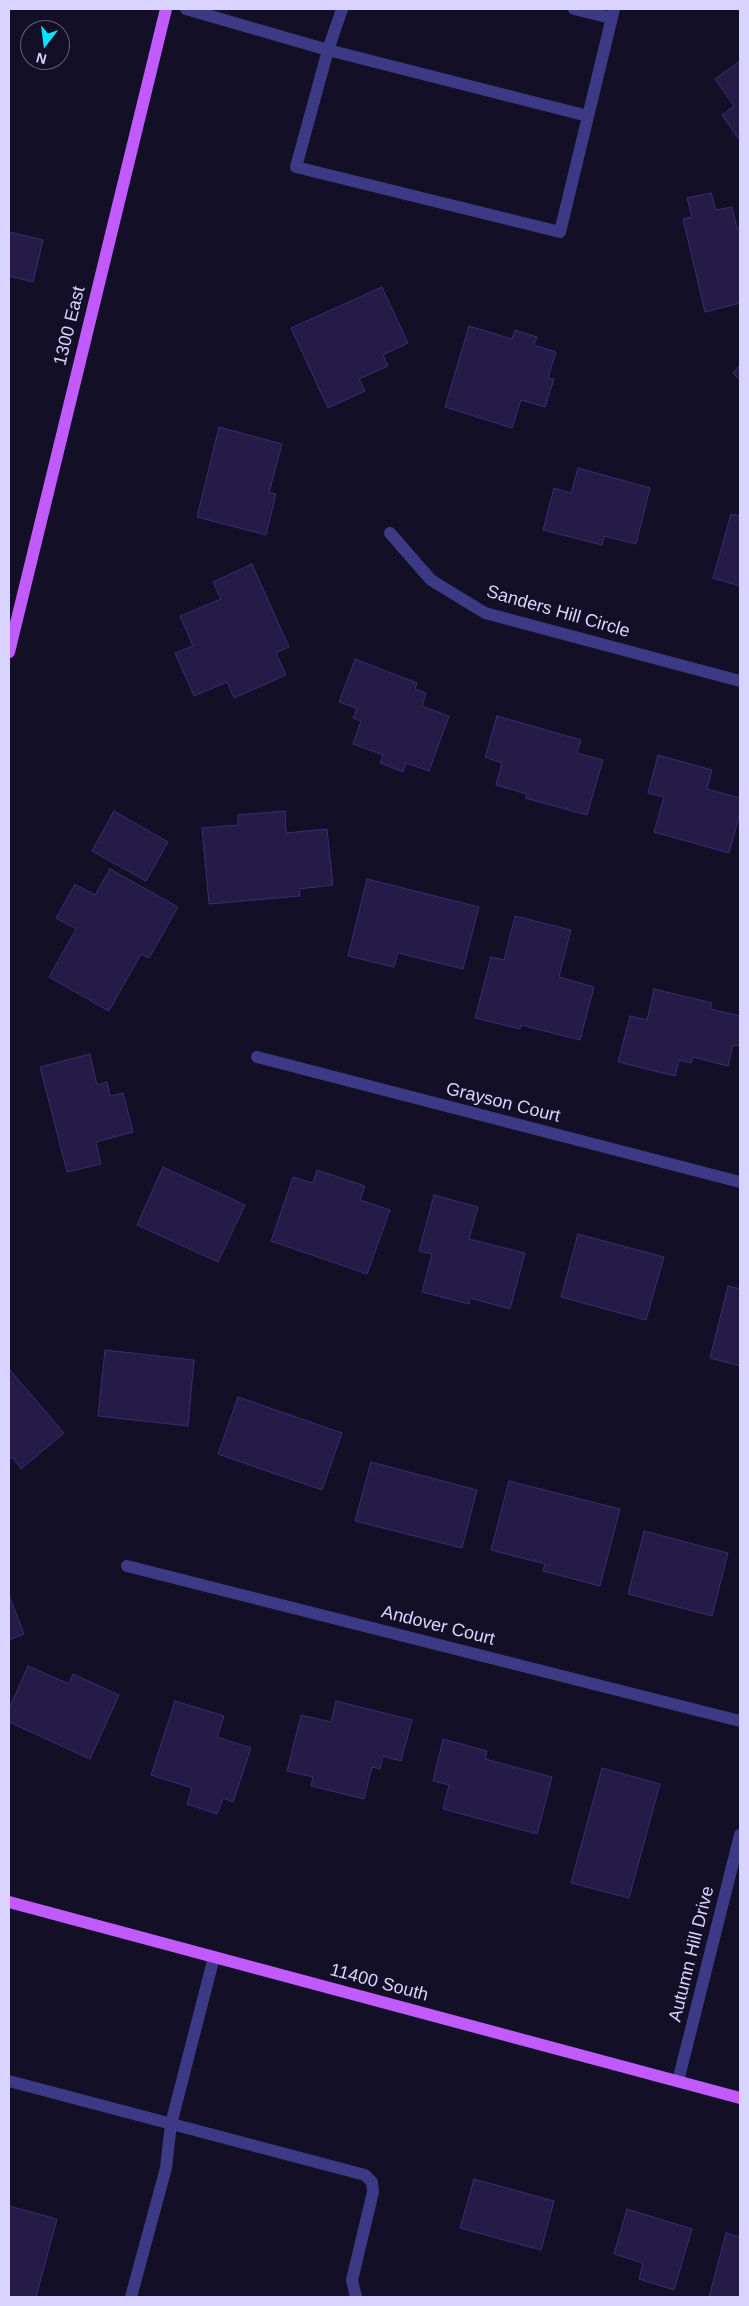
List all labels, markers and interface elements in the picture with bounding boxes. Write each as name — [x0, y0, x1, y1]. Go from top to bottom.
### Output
north arrow — [20, 20, 70, 70]
text: N — [34, 49, 48, 68]
street label: 1300 East — [50, 284, 90, 368]
street label: Sanders Hill Circle — [484, 581, 632, 643]
street label: Grayson Court — [444, 1078, 562, 1128]
street label: Andover Court — [379, 1601, 497, 1651]
street label: Autumn Hill Drive — [665, 1884, 719, 2024]
street label: 11400 South — [328, 1960, 430, 2006]

